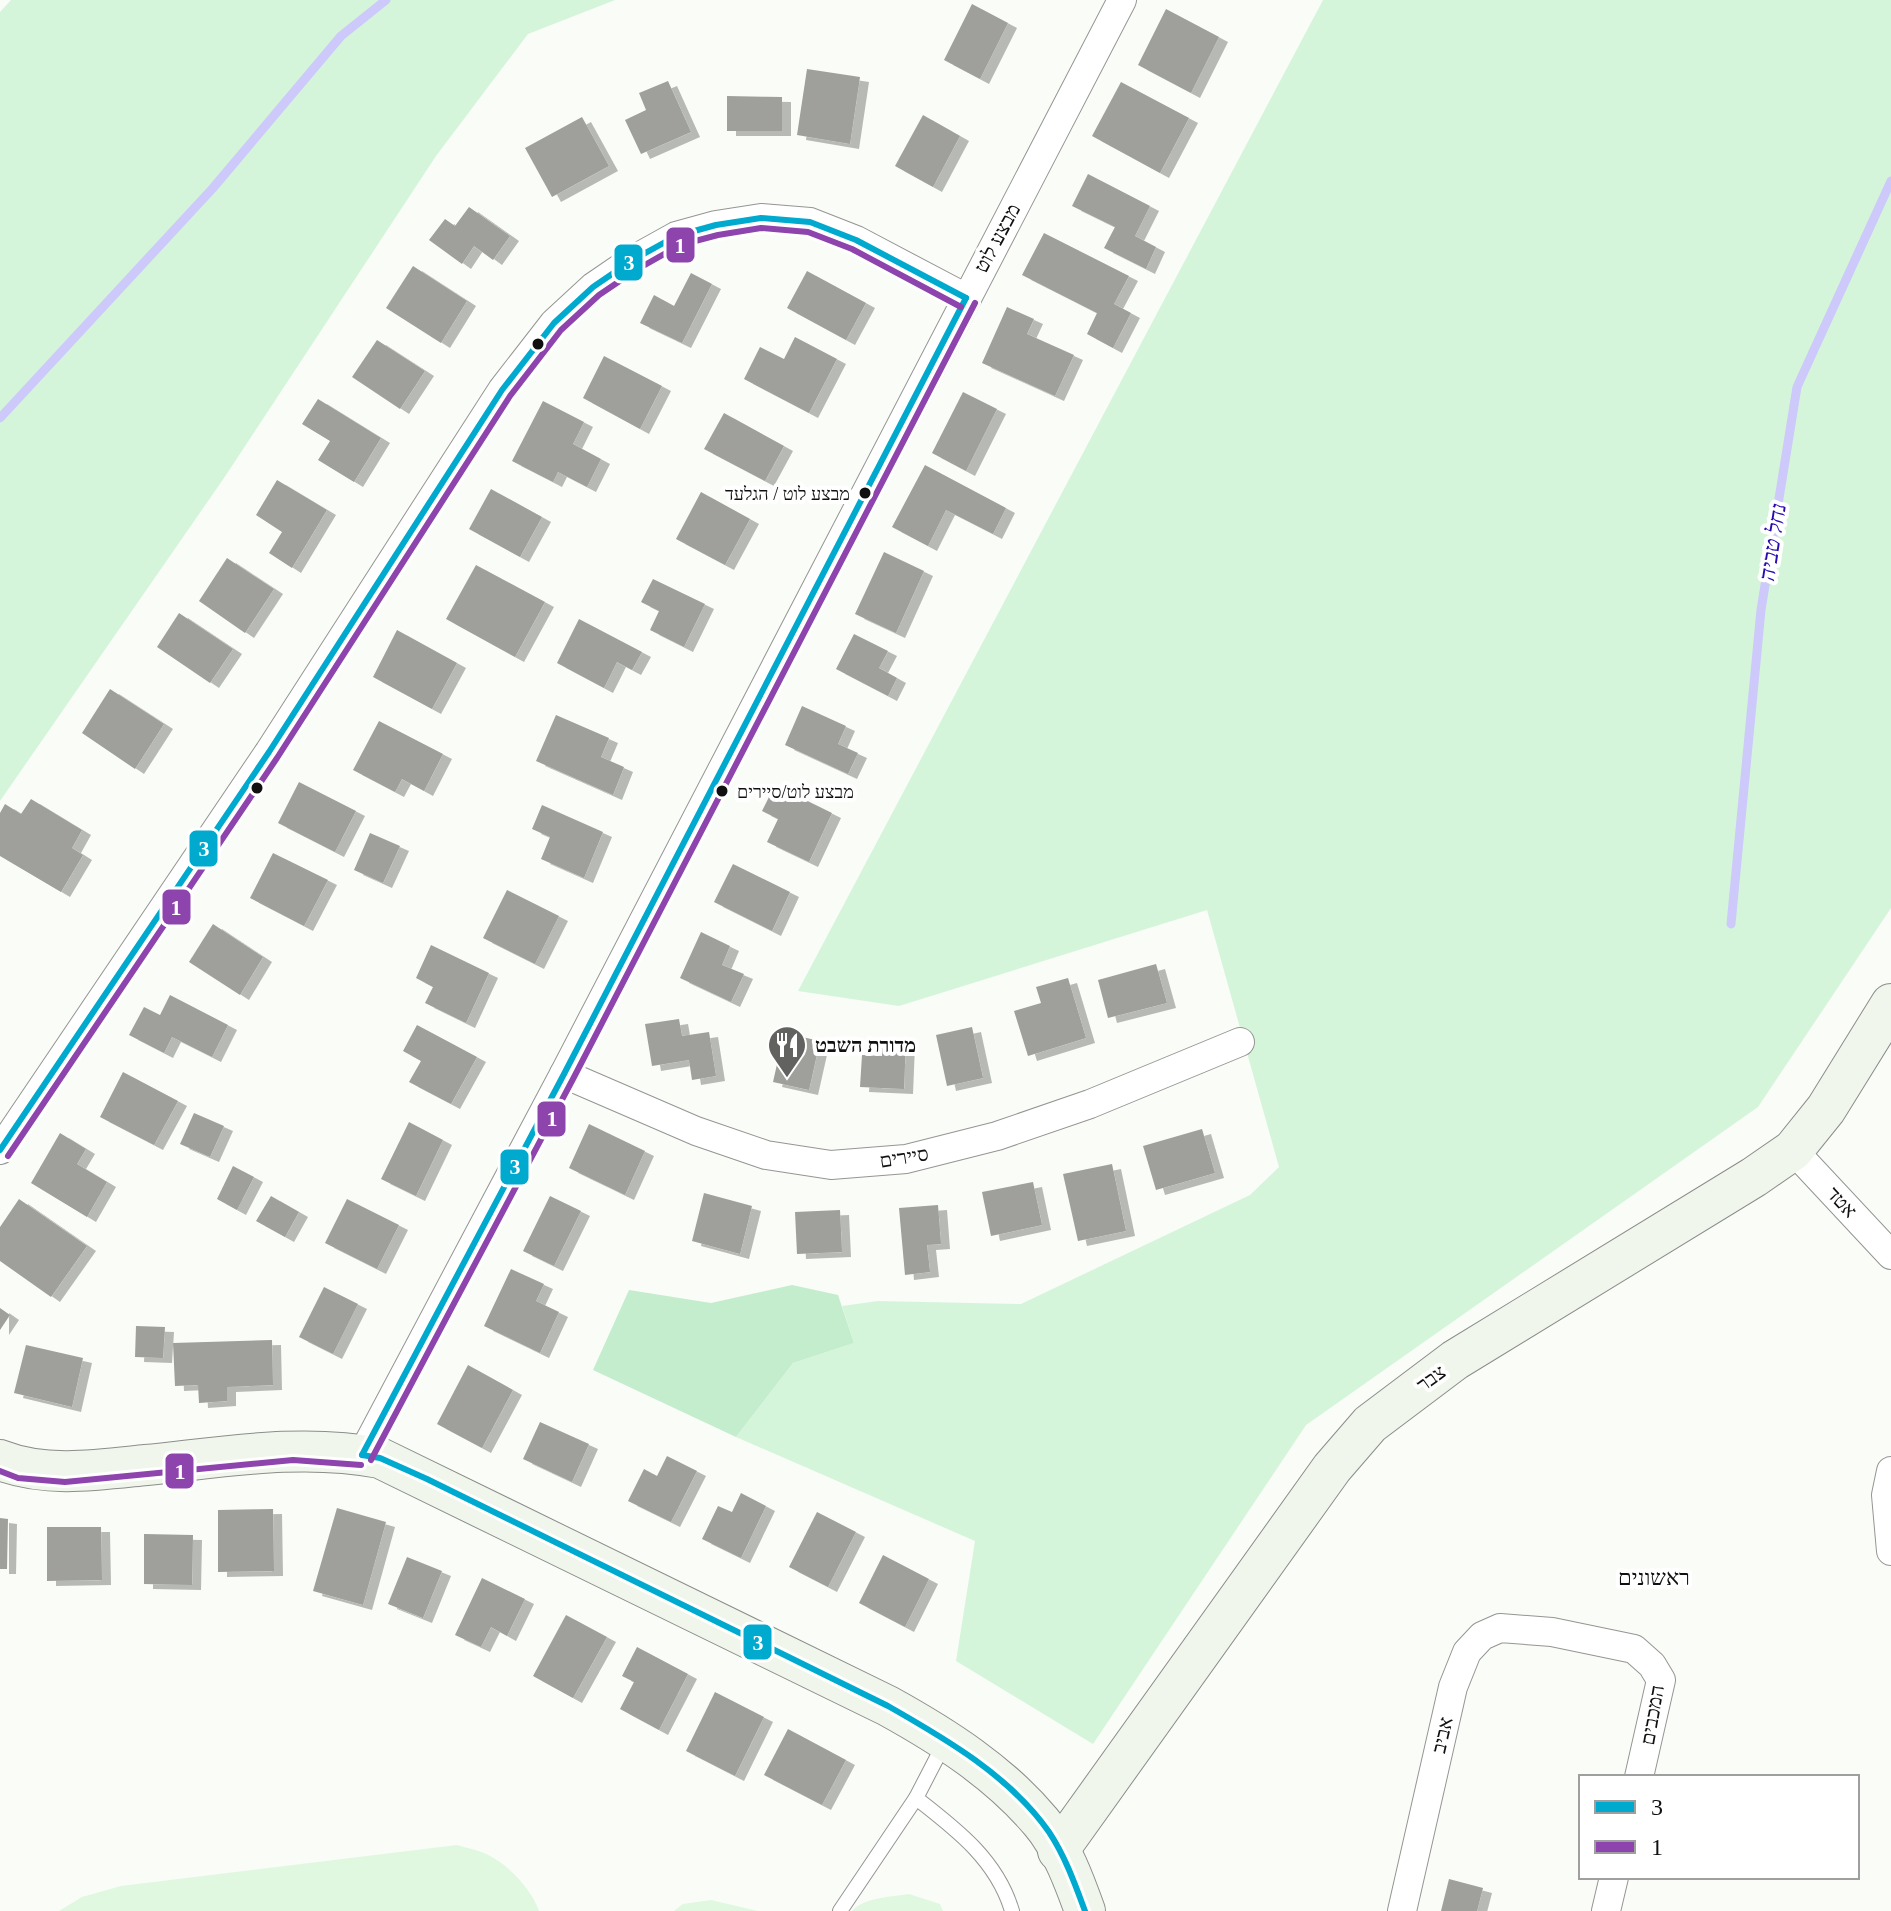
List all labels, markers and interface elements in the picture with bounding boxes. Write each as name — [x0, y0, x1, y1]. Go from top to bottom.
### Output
street label: מבצע לוט — [970, 200, 1024, 276]
line badge: 1 — [665, 226, 696, 264]
text: 1 — [675, 233, 686, 258]
line badge: 3 — [613, 243, 644, 282]
text: 3 — [624, 250, 635, 275]
unlabelled marker — [530, 336, 546, 352]
place label: מבצע לוט / הגלעד — [725, 484, 850, 504]
marker: מבצע לוט / הגלעד — [857, 485, 873, 501]
water label: נחל טביה — [1754, 501, 1791, 583]
unlabelled marker — [249, 780, 265, 796]
place label: מבצע לוט/סיירים — [737, 782, 854, 802]
marker: מבצע לוט/סיירים — [714, 783, 730, 799]
line badge: 3 — [188, 829, 219, 868]
text: 3 — [199, 836, 210, 861]
line badge: 1 — [161, 888, 192, 926]
text: 1 — [171, 895, 182, 920]
restaurant icon: מדורת השבט — [766, 1024, 808, 1079]
place label: מדורת השבט — [815, 1034, 916, 1056]
line badge: 1 — [536, 1100, 567, 1138]
text: 1 — [547, 1106, 558, 1131]
street label: סיירים — [878, 1142, 930, 1172]
line badge: 3 — [499, 1148, 530, 1186]
text: 3 — [510, 1154, 521, 1179]
street label: אטד — [1822, 1182, 1862, 1222]
street label: צבר — [1412, 1360, 1450, 1396]
line badge: 1 — [164, 1452, 195, 1490]
text: 1 — [175, 1459, 186, 1484]
district label: ראשונים — [1618, 1565, 1690, 1590]
line badge: 3 — [742, 1623, 773, 1661]
text: 3 — [753, 1630, 764, 1655]
street label: המכבים — [1636, 1683, 1668, 1747]
street label: אביב — [1427, 1715, 1457, 1755]
legend — [1579, 1775, 1859, 1879]
text: 3 — [1651, 1794, 1663, 1820]
text: 1 — [1651, 1834, 1663, 1860]

